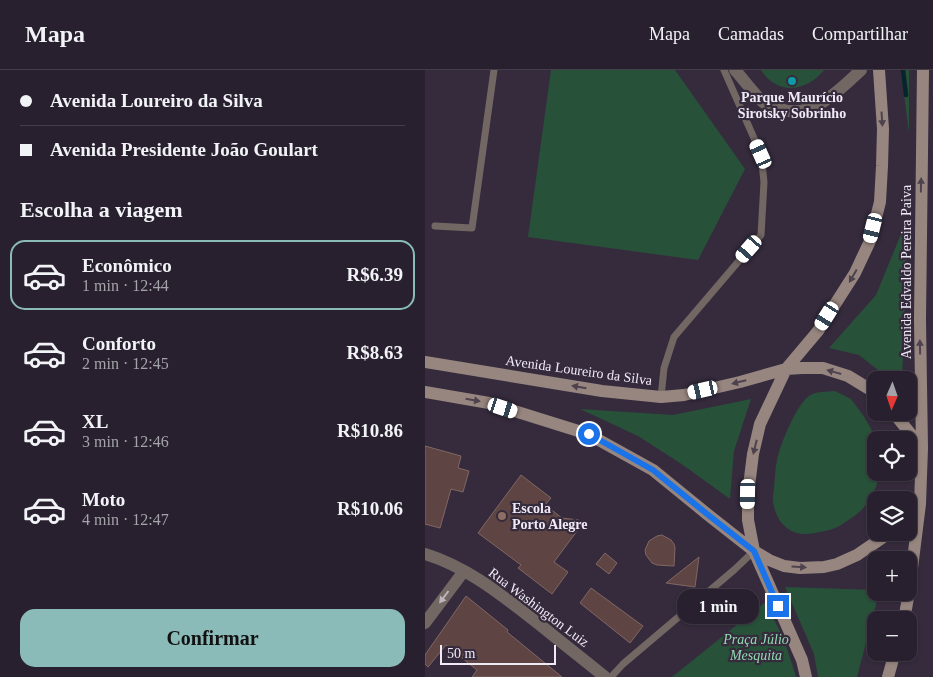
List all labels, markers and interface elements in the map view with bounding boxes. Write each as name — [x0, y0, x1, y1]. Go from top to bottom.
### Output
text: Mapa — [25, 21, 85, 47]
text: Mapa — [649, 24, 690, 44]
text: Camadas — [718, 24, 784, 44]
text: Compartilhar — [812, 24, 908, 44]
marker: Parque Maurício Sirotsky Sobrinho — [786, 75, 798, 87]
text: Avenida Loureiro da Silva — [50, 90, 263, 111]
place label: Parque Maurício Sirotsky Sobrinho — [738, 90, 846, 121]
one-way arrow — [878, 111, 886, 127]
car — [748, 137, 773, 171]
text: Avenida Presidente João Goulart — [50, 139, 318, 160]
one-way arrow — [917, 176, 925, 192]
street label: Avenida Edvaldo Pereira Paiva — [899, 184, 914, 359]
text: Escolha a viagem — [20, 197, 183, 222]
car — [862, 212, 883, 244]
car — [733, 233, 764, 265]
icon: car — [22, 253, 67, 298]
text: Econômico — [82, 255, 172, 276]
text: R$6.39 — [347, 264, 403, 285]
one-way arrow — [848, 269, 857, 282]
text: 1 min · 12:44 — [82, 277, 169, 294]
car — [812, 299, 841, 333]
icon: car — [22, 331, 67, 376]
text: Conforto — [82, 333, 156, 354]
one-way arrow — [916, 339, 924, 355]
text: R$8.63 — [347, 342, 403, 363]
street label: Avenida Loureiro da Silva — [505, 353, 654, 388]
text: 2 min · 12:45 — [82, 355, 169, 372]
one-way arrow — [827, 367, 842, 375]
north arrow — [867, 371, 917, 421]
map controls — [867, 371, 917, 661]
one-way arrow — [732, 378, 747, 386]
car — [686, 379, 719, 401]
one-way arrow — [570, 383, 586, 391]
car — [486, 396, 519, 420]
one-way arrow — [465, 397, 481, 405]
icon: car — [22, 409, 67, 454]
text: XL — [82, 411, 108, 432]
text: R$10.86 — [337, 420, 403, 441]
route start — [578, 423, 600, 445]
button: locate — [867, 431, 917, 481]
text: 3 min · 12:46 — [82, 433, 169, 450]
one-way arrow — [751, 439, 759, 454]
car — [740, 479, 755, 509]
icon: car — [22, 487, 67, 532]
text: Moto — [82, 489, 125, 510]
button: layers — [867, 491, 917, 541]
text: R$10.06 — [337, 498, 403, 519]
place label: Escola Porto Alegre — [512, 501, 588, 532]
marker: Escola Porto Alegre — [496, 510, 508, 522]
text: 4 min · 12:47 — [82, 511, 169, 528]
button: + — [867, 551, 917, 601]
one-way arrow — [791, 564, 807, 572]
street label: Rua Washington Luiz — [486, 565, 592, 650]
callout: 1 min — [678, 588, 761, 624]
one-way arrow — [439, 590, 450, 603]
route end — [767, 595, 789, 617]
text: 1 min — [699, 598, 737, 615]
button: Confirmar — [20, 609, 405, 667]
button: − — [867, 611, 917, 661]
park label: Praça Júlio Mesquita — [722, 632, 789, 663]
scale bar — [440, 642, 556, 665]
text: 50 m — [447, 646, 475, 661]

